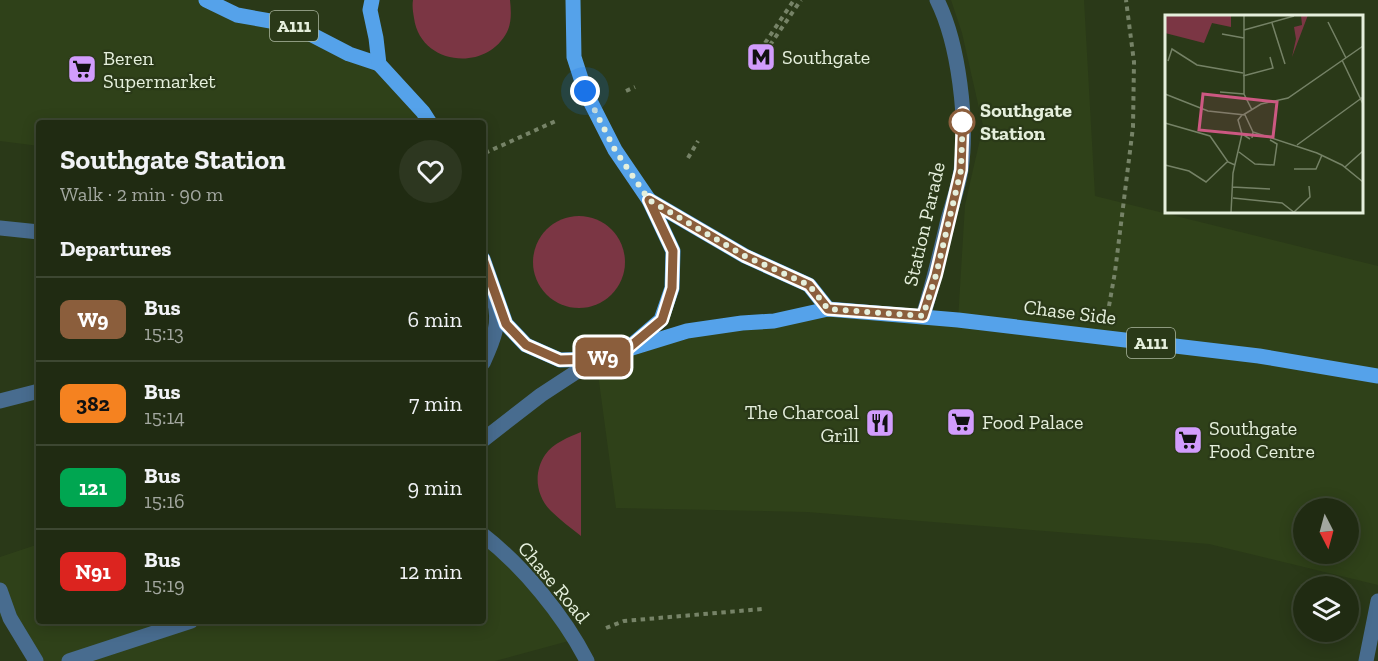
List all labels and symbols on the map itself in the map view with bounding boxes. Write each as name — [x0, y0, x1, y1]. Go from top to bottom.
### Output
road number: A111 — [270, 11, 318, 41]
inset map — [1165, 15, 1363, 213]
metro station icon: Southgate — [745, 41, 777, 73]
place label: Southgate — [782, 45, 870, 69]
place label: Beren Supermarket — [103, 46, 216, 93]
supermarket icon: Beren Supermarket — [66, 53, 98, 85]
your location — [570, 76, 600, 106]
place label: Southgate Station — [980, 98, 1072, 145]
marker: Southgate Station — [949, 109, 975, 135]
street label: Station Parade — [898, 160, 950, 288]
street label: Chase Side — [1022, 294, 1118, 330]
road number: A111 — [1127, 328, 1175, 358]
line badge: W9 — [576, 338, 630, 376]
place label: The Charcoal Grill — [745, 400, 859, 447]
supermarket icon: Food Palace — [945, 406, 977, 438]
restaurant icon: The Charcoal Grill — [864, 407, 896, 439]
place label: Food Palace — [982, 410, 1083, 434]
place label: Southgate Food Centre — [1209, 416, 1315, 463]
supermarket icon: Southgate Food Centre — [1172, 424, 1204, 456]
north arrow — [1293, 498, 1359, 564]
street label: Chase Road — [513, 536, 595, 628]

